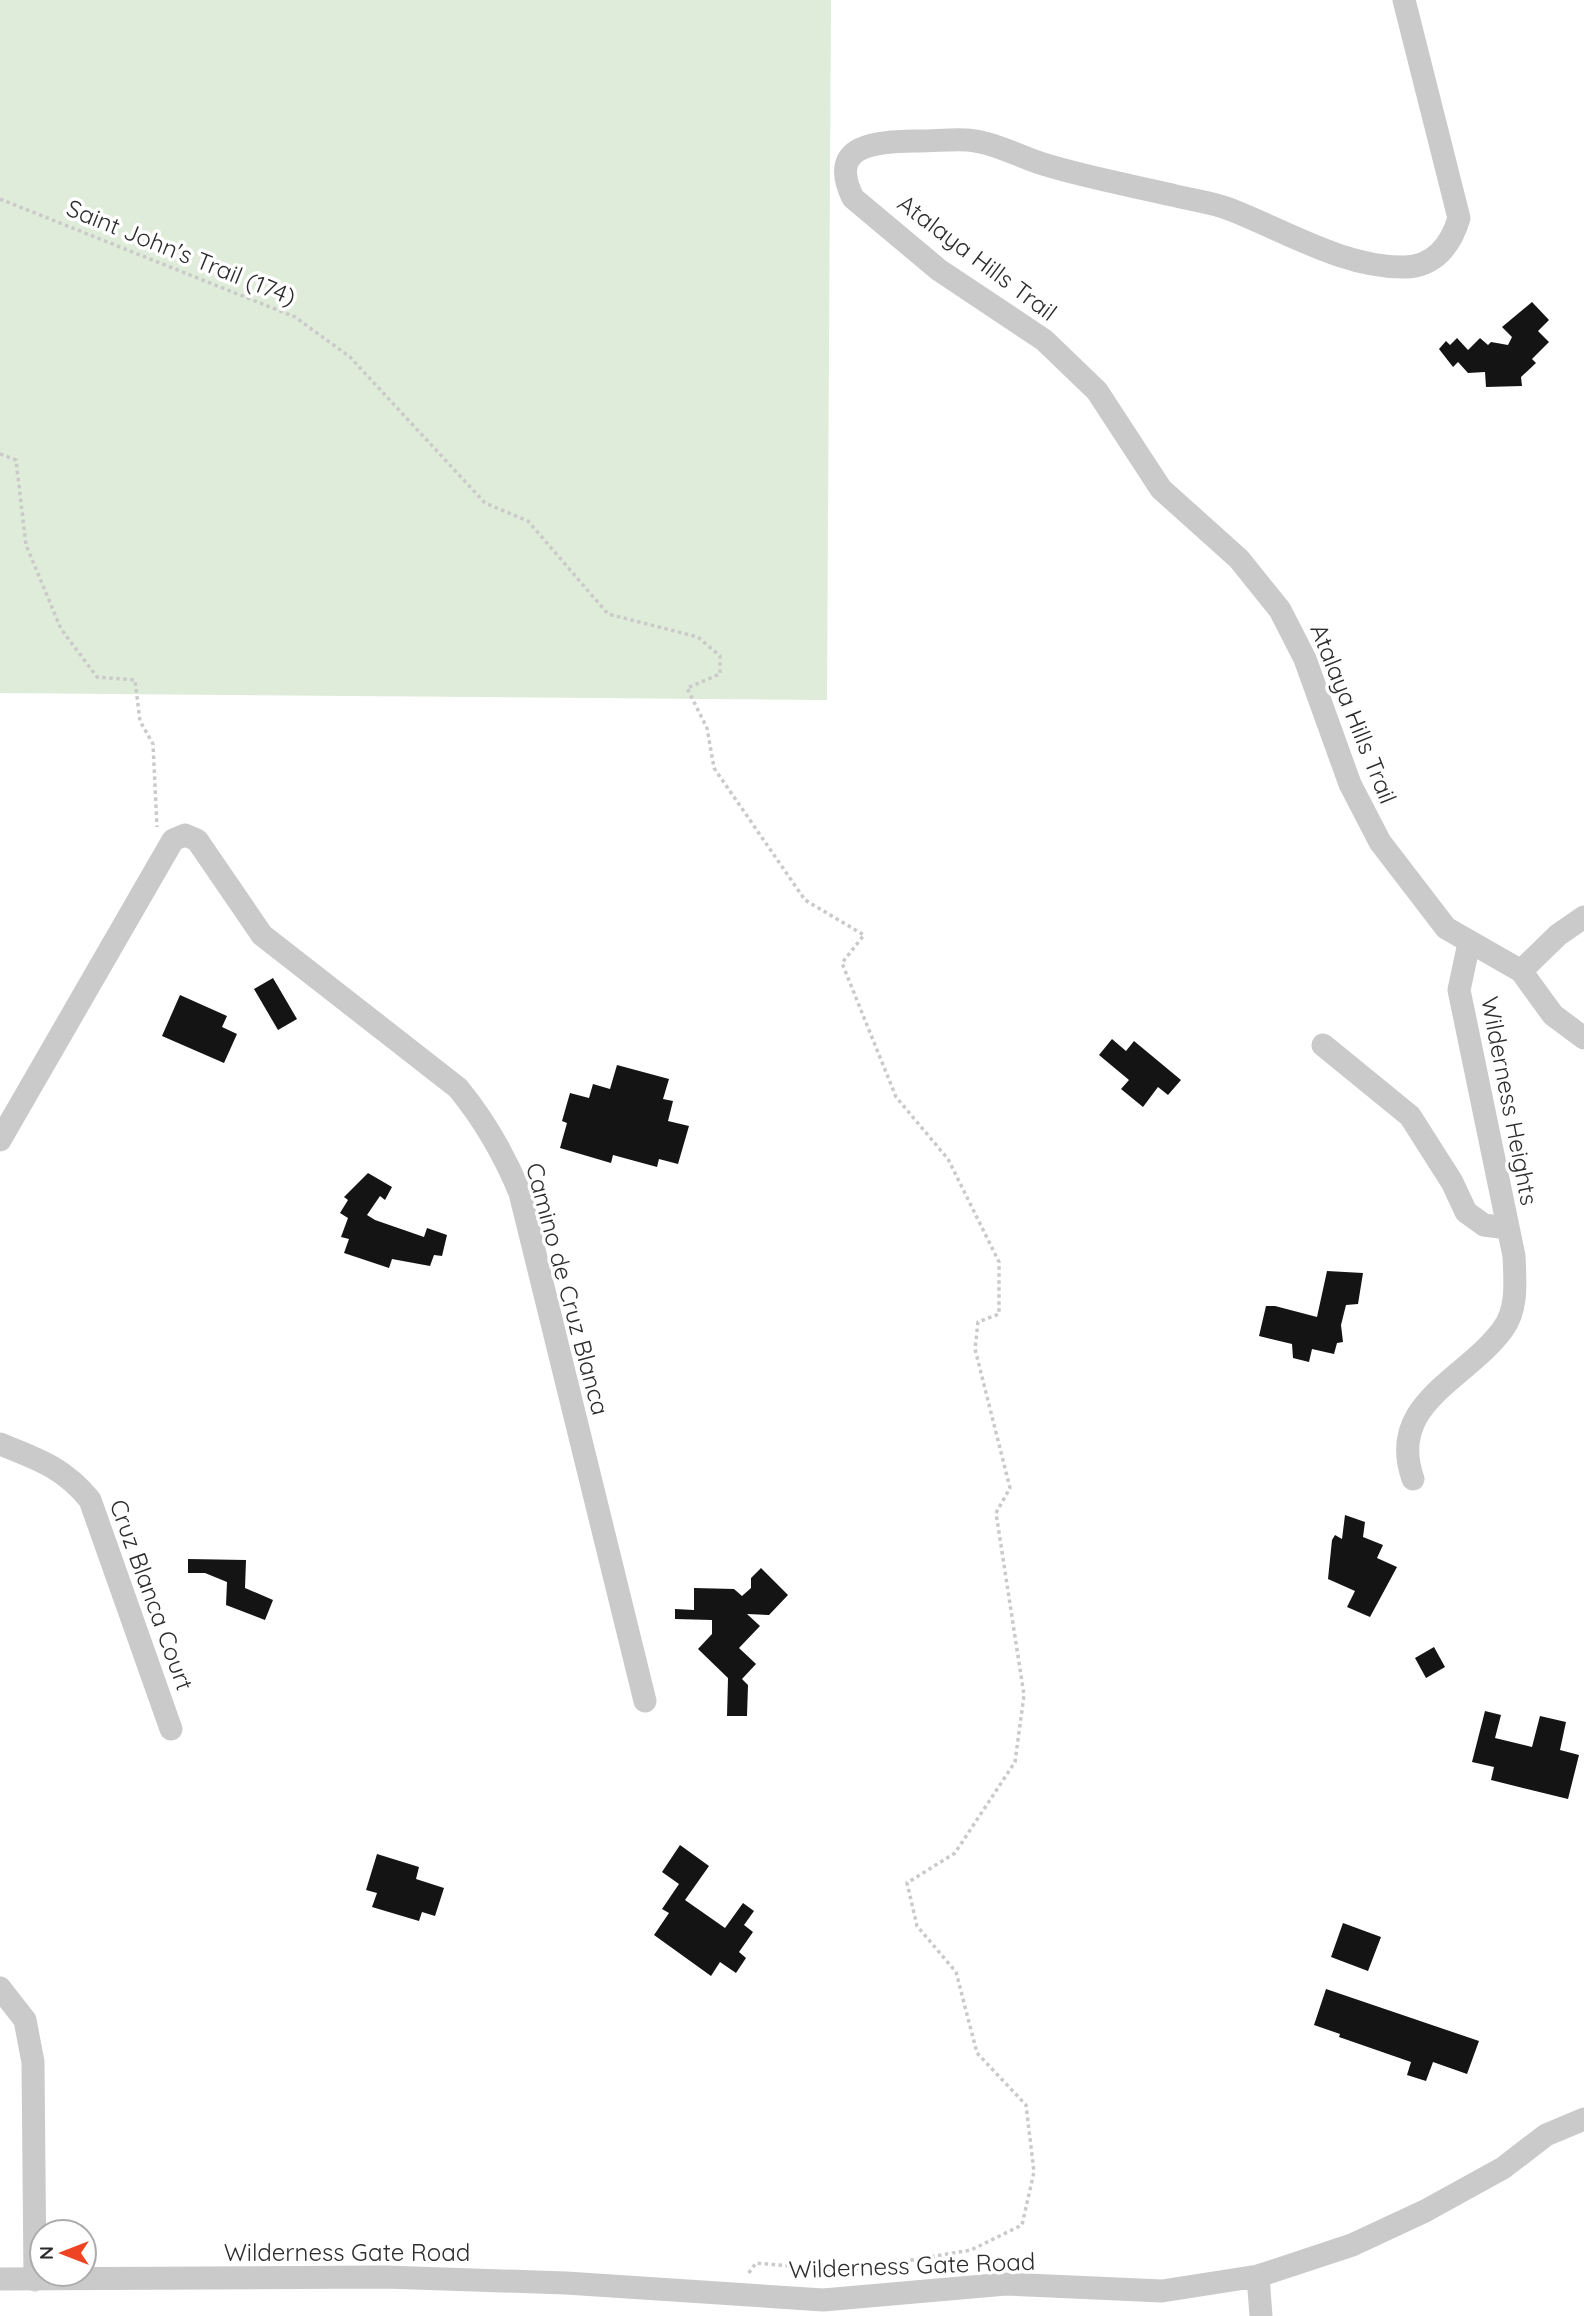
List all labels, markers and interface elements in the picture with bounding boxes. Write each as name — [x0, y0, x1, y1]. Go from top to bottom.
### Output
street label: Atalaya Hills Trail — [892, 188, 1063, 327]
street label: Saint John's Trail (174) — [62, 192, 300, 312]
street label: Atalaya Hills Trail — [1304, 619, 1404, 808]
street label: Wilderness Heights — [1475, 994, 1545, 1208]
street label: Camino de Cruz Blanca — [520, 1159, 616, 1418]
street label: Cruz Blanca Court — [103, 1495, 200, 1694]
north arrow — [28, 2218, 98, 2288]
street label: Wilderness Gate Road — [224, 2237, 470, 2267]
text: N — [34, 2246, 58, 2260]
street label: Wilderness Gate Road — [788, 2246, 1036, 2284]

